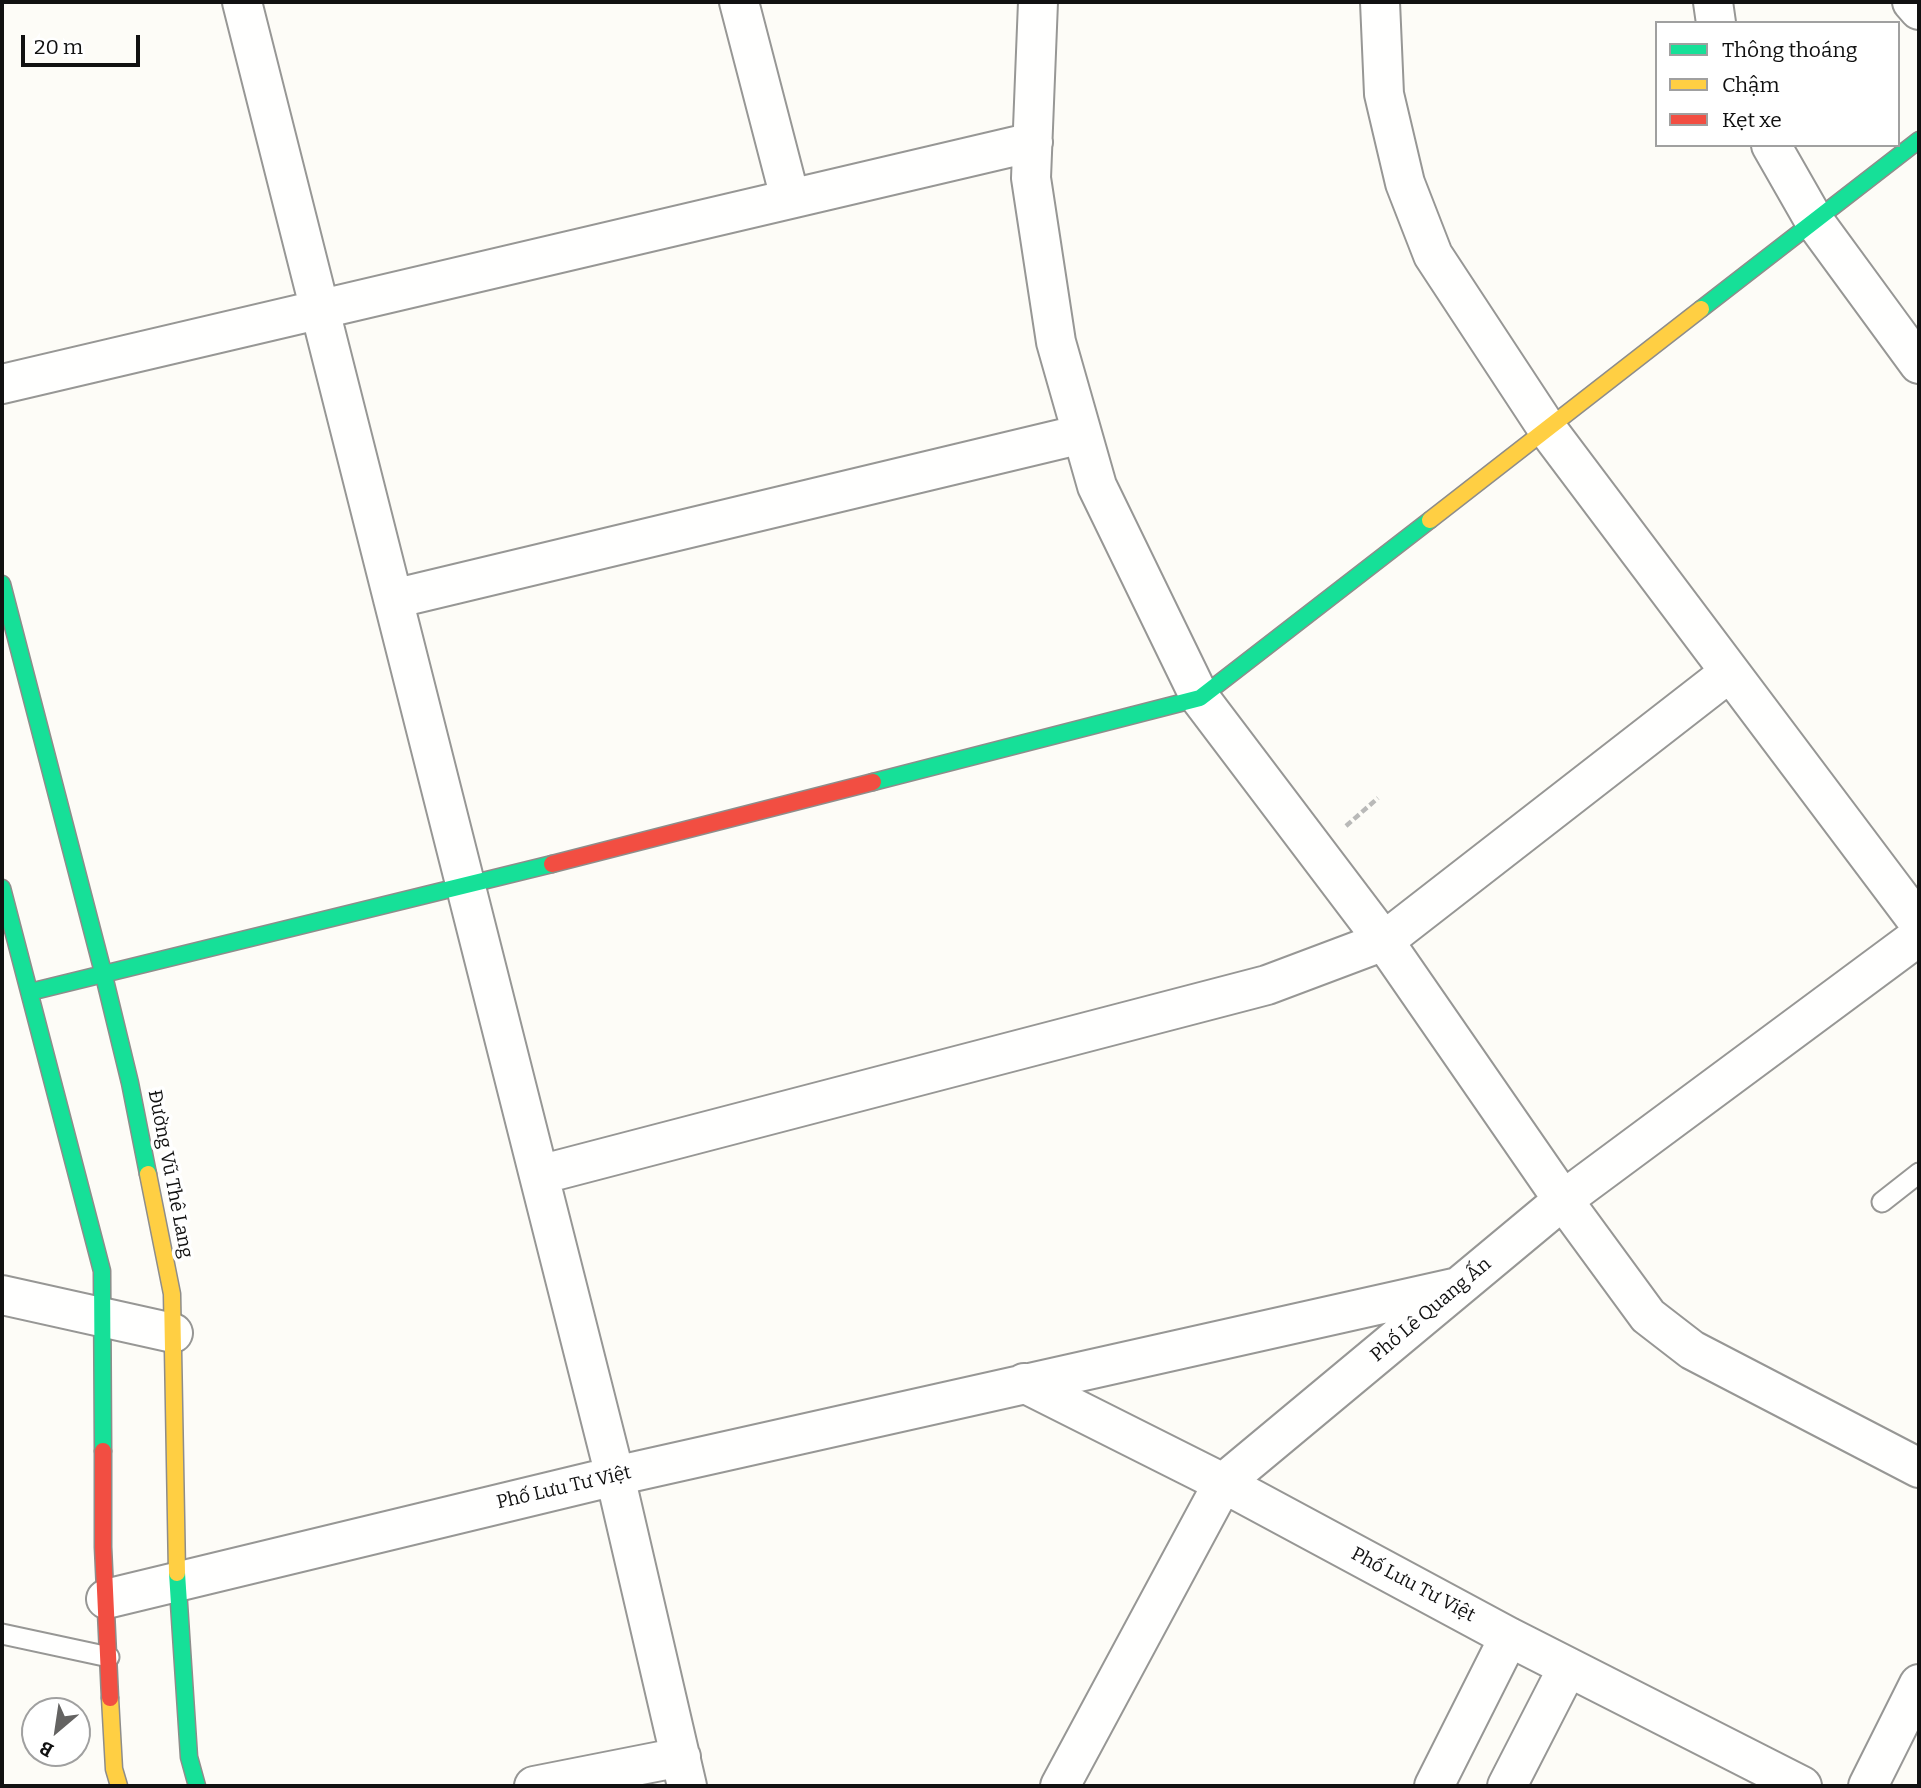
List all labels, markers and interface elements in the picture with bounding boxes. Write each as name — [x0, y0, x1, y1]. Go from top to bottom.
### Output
scale bar — [24, 21, 144, 65]
legend — [1655, 21, 1900, 147]
text: 20 m — [34, 34, 83, 60]
text: Thông thoáng — [1722, 37, 1857, 63]
text: Chậm — [1722, 72, 1780, 98]
text: Kẹt xe — [1722, 107, 1782, 133]
street label: Đường Vũ Thê Lang — [143, 1088, 197, 1260]
street label: Phố Lê Quang Ấn — [1366, 1253, 1496, 1367]
street label: Phố Lưu Tư Việt — [495, 1461, 633, 1515]
street label: Phố Lưu Tư Việt — [1347, 1543, 1479, 1627]
north arrow — [21, 1697, 91, 1767]
text: B — [36, 1736, 58, 1762]

